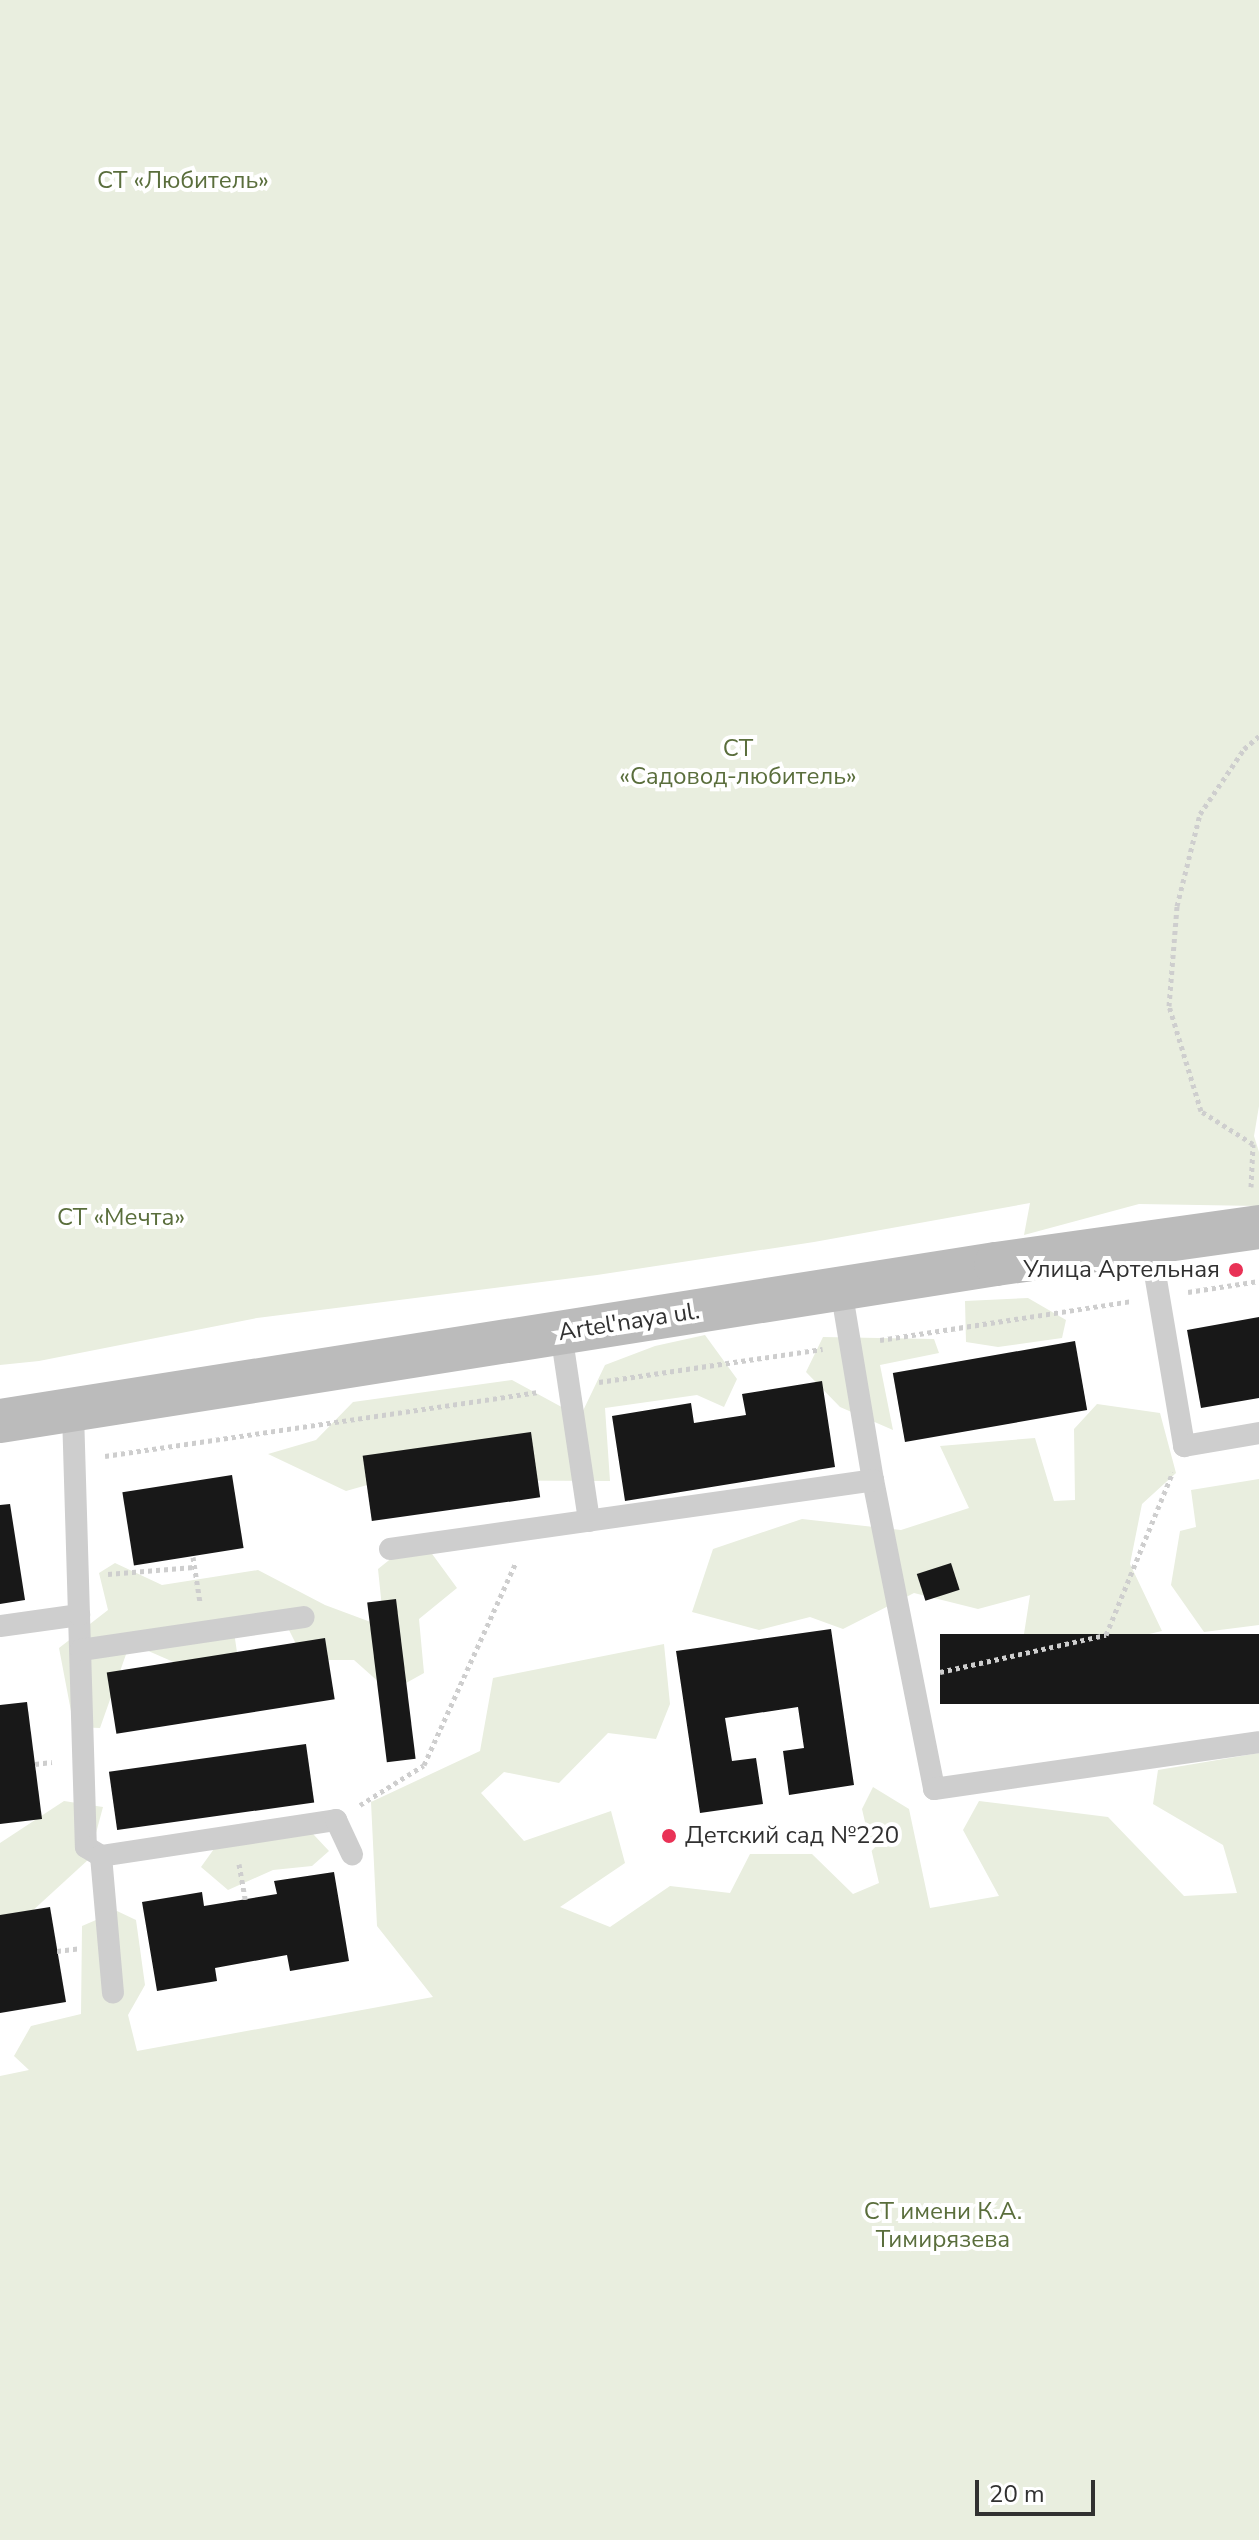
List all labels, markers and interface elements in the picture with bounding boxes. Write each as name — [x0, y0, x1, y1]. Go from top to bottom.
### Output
park label: СТ «Любитель» — [97, 167, 269, 195]
park label: СТ «Садовод-любитель» — [619, 735, 857, 791]
park label: СТ «Мечта» — [57, 1204, 185, 1232]
place label: Улица Артельная — [1023, 1256, 1220, 1284]
marker: Улица Артельная — [1227, 1261, 1245, 1279]
street label: Artel'naya ul. — [556, 1297, 702, 1347]
place label: Детский сад №220 — [685, 1822, 899, 1850]
marker: Детский сад №220 — [660, 1827, 678, 1845]
park label: СТ имени К.А. Тимирязева — [864, 2198, 1022, 2254]
scale bar — [979, 2464, 1099, 2514]
text: 20 m — [989, 2478, 1045, 2510]

